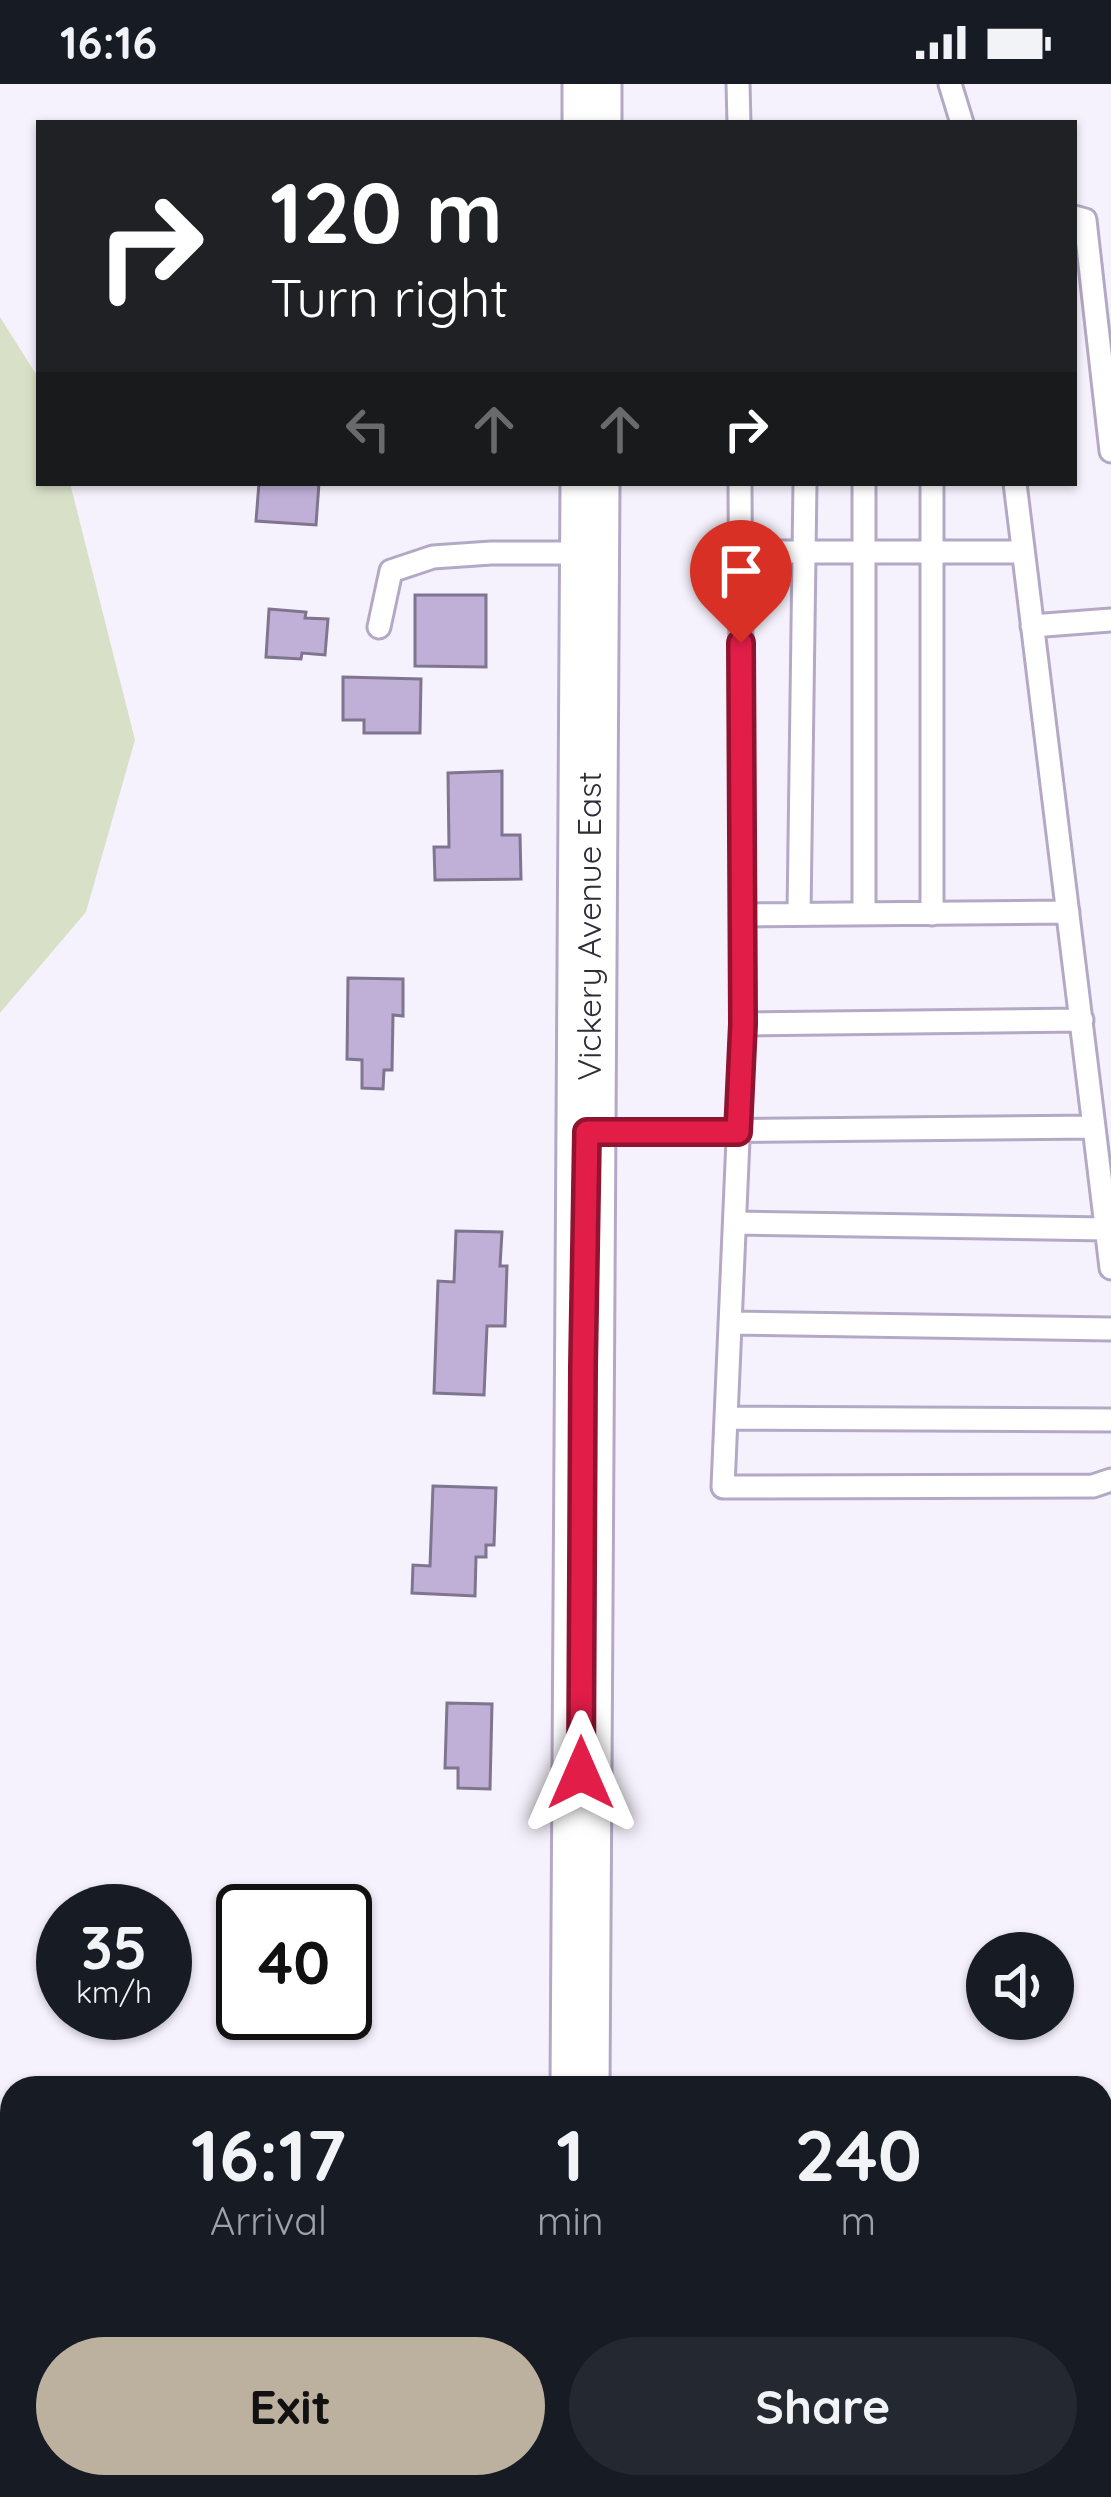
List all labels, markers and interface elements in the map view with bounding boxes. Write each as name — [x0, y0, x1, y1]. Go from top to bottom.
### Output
text: 16:16 — [60, 14, 157, 70]
text: 120 m — [270, 159, 503, 264]
icon: right — [72, 168, 228, 324]
text: Turn right — [270, 263, 509, 331]
icon: left — [335, 396, 401, 462]
icon: ahead — [461, 396, 527, 462]
icon: ahead — [587, 396, 653, 462]
icon: right — [713, 396, 779, 462]
pin — [690, 520, 792, 643]
icon: arrive — [708, 538, 774, 604]
street label: Vickery Avenue East — [568, 771, 609, 1081]
position arrow — [518, 1710, 644, 1836]
speed limit sign: 40 — [216, 1884, 372, 2040]
text: 35 — [81, 1909, 147, 1984]
map controls — [966, 1932, 1074, 2040]
button: sound — [966, 1932, 1074, 2040]
text: km/h — [76, 1973, 152, 2011]
text: 16:17 — [191, 2109, 346, 2199]
text: 1 — [556, 2109, 584, 2199]
text: 240 — [794, 2109, 922, 2199]
text: Arrival — [210, 2196, 327, 2245]
text: min — [537, 2196, 603, 2245]
text: m — [840, 2196, 876, 2245]
button: Exit — [36, 2337, 545, 2475]
button: Share — [569, 2337, 1077, 2475]

